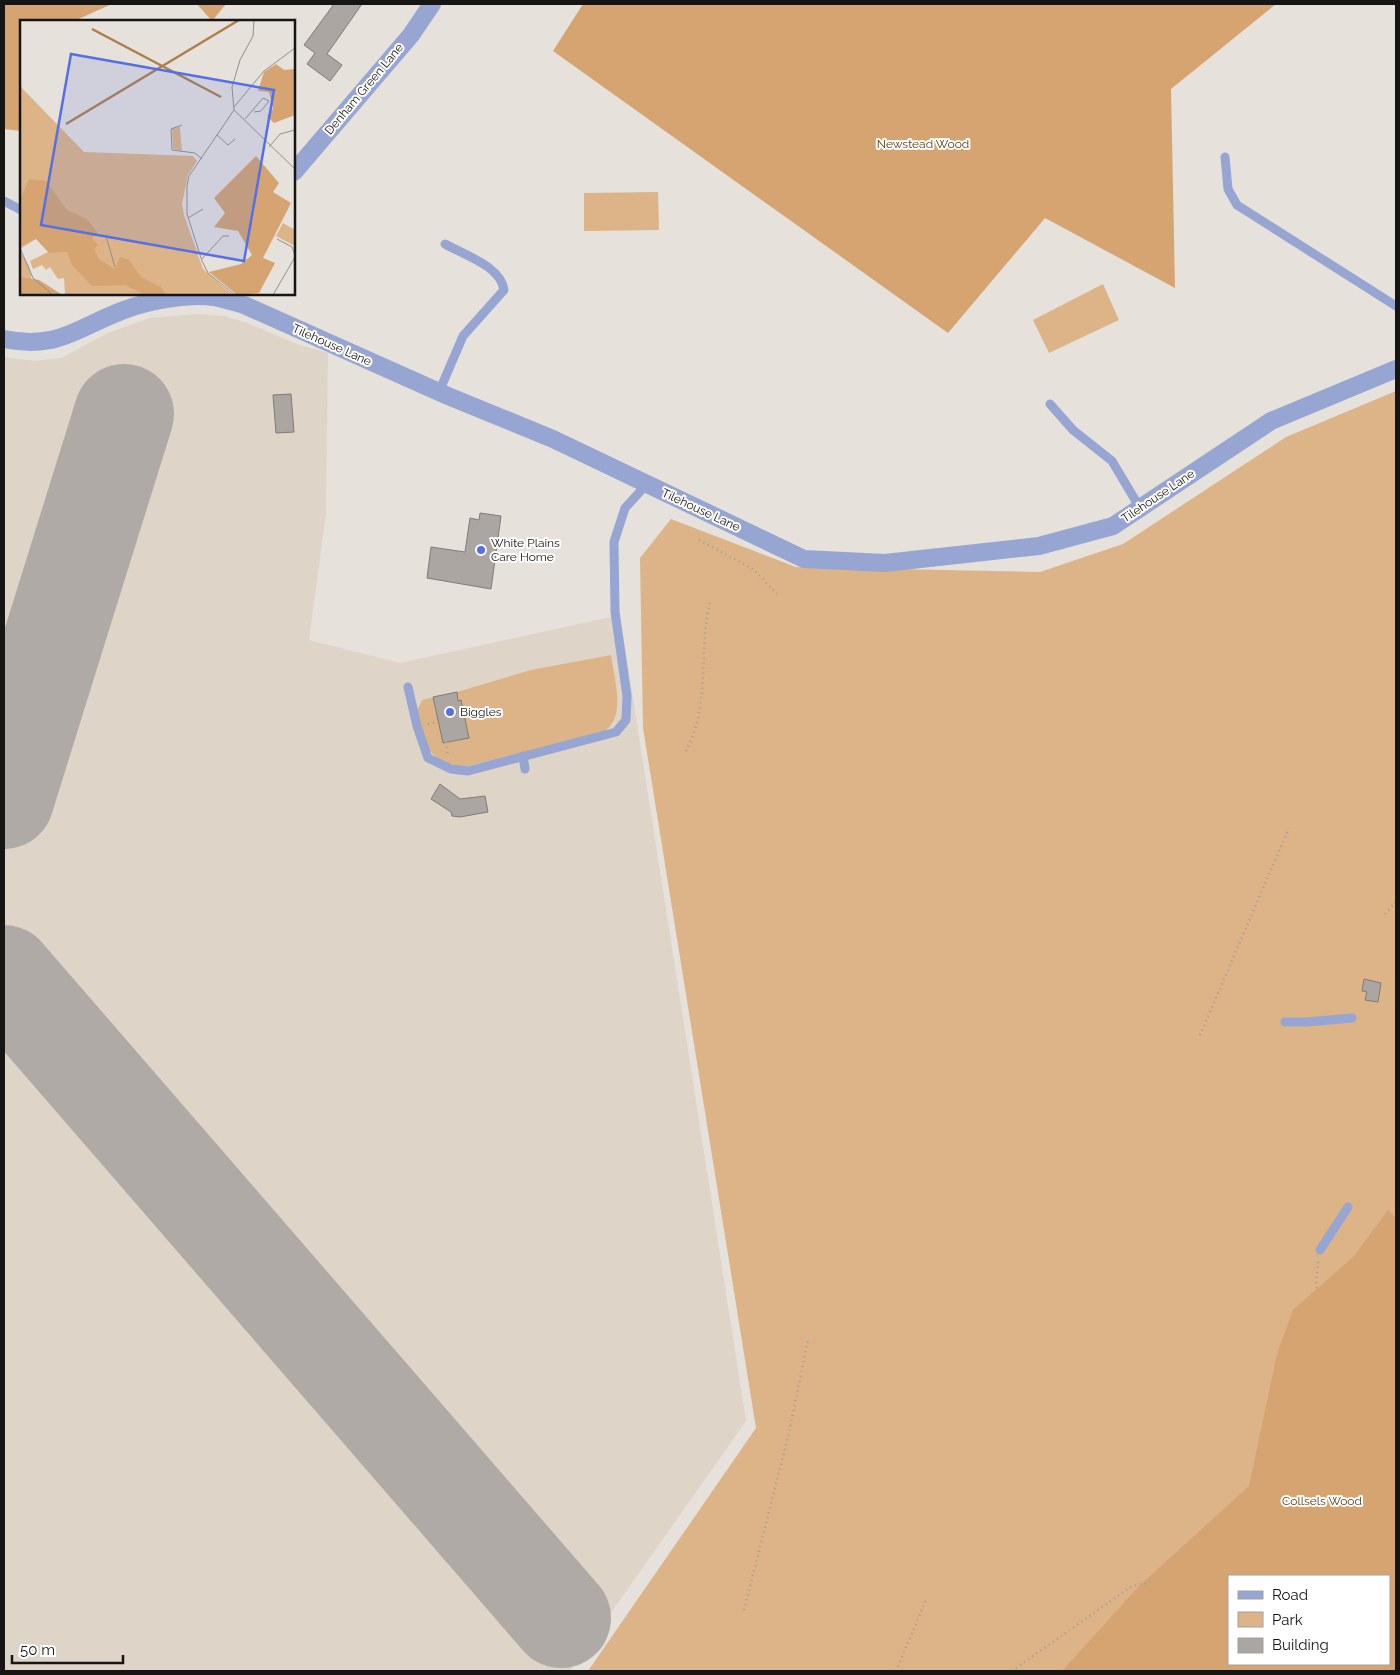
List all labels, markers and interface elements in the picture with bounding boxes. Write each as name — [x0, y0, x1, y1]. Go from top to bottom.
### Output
inset map — [20, 20, 295, 295]
street label: Denham Green Lane — [322, 41, 406, 137]
park label: Newstead Wood — [877, 137, 969, 151]
street label: Tilehouse Lane — [290, 321, 374, 369]
street label: Tilehouse Lane — [1119, 466, 1197, 526]
street label: Tilehouse Lane — [660, 486, 742, 534]
place label: White Plains Care Home — [491, 536, 560, 564]
marker: White Plains Care Home — [475, 544, 487, 556]
place label: Biggles — [460, 705, 502, 719]
marker: Biggles — [444, 706, 456, 718]
park label: Collsels Wood — [1282, 1494, 1362, 1508]
legend — [1228, 1575, 1390, 1665]
text: Road — [1272, 1586, 1308, 1604]
text: Park — [1272, 1611, 1303, 1629]
scale bar — [12, 1632, 124, 1664]
text: Building — [1272, 1636, 1329, 1654]
text: 50 m — [20, 1641, 55, 1659]

